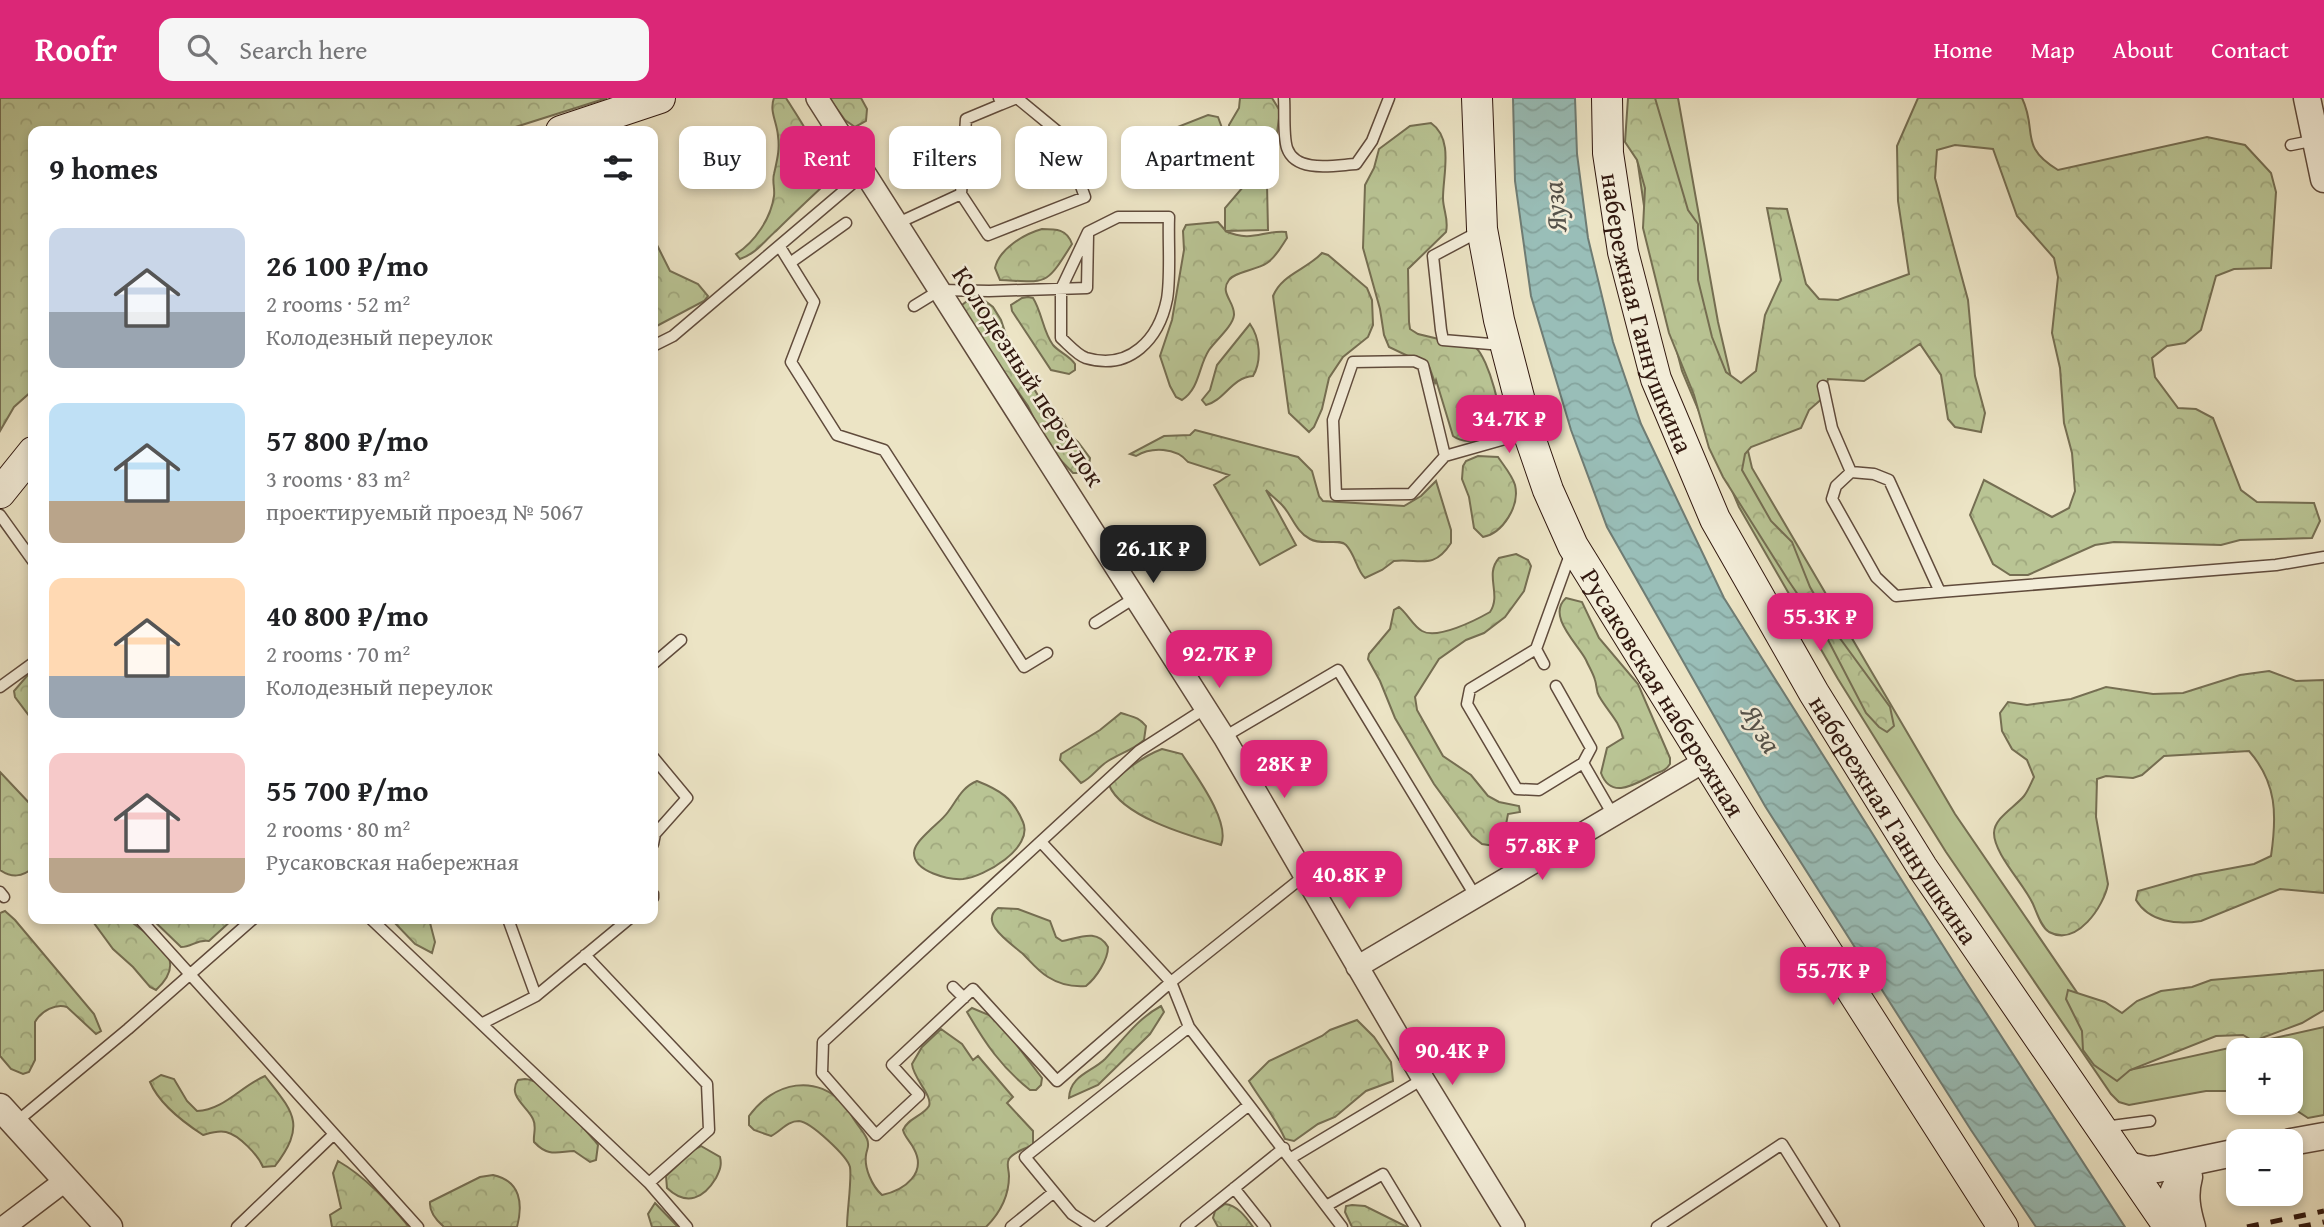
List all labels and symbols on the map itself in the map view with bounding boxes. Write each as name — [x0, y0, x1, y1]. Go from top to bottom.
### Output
street label: набережная Ганнушкина — [1592, 170, 1705, 459]
water label: Яуза — [1531, 180, 1577, 235]
street label: Колодезный переулок — [943, 258, 1115, 494]
pin: 34.7K ₽ — [1444, 396, 1574, 455]
pin: 26.1K ₽ — [1088, 526, 1218, 585]
street label: Русаковская набережная — [1572, 560, 1755, 824]
pin: 55.3K ₽ — [1755, 594, 1885, 653]
pin: 92.7K ₽ — [1154, 630, 1284, 690]
street label: набережная Ганнушкина — [1800, 687, 1989, 952]
water label: Яуза — [1731, 695, 1793, 761]
pin: 28K ₽ — [1235, 740, 1333, 800]
pin: 57.8K ₽ — [1477, 822, 1607, 882]
pin: 40.8K ₽ — [1284, 852, 1414, 911]
pin: 55.7K ₽ — [1768, 948, 1898, 1007]
pin: 90.4K ₽ — [1387, 1028, 1517, 1087]

